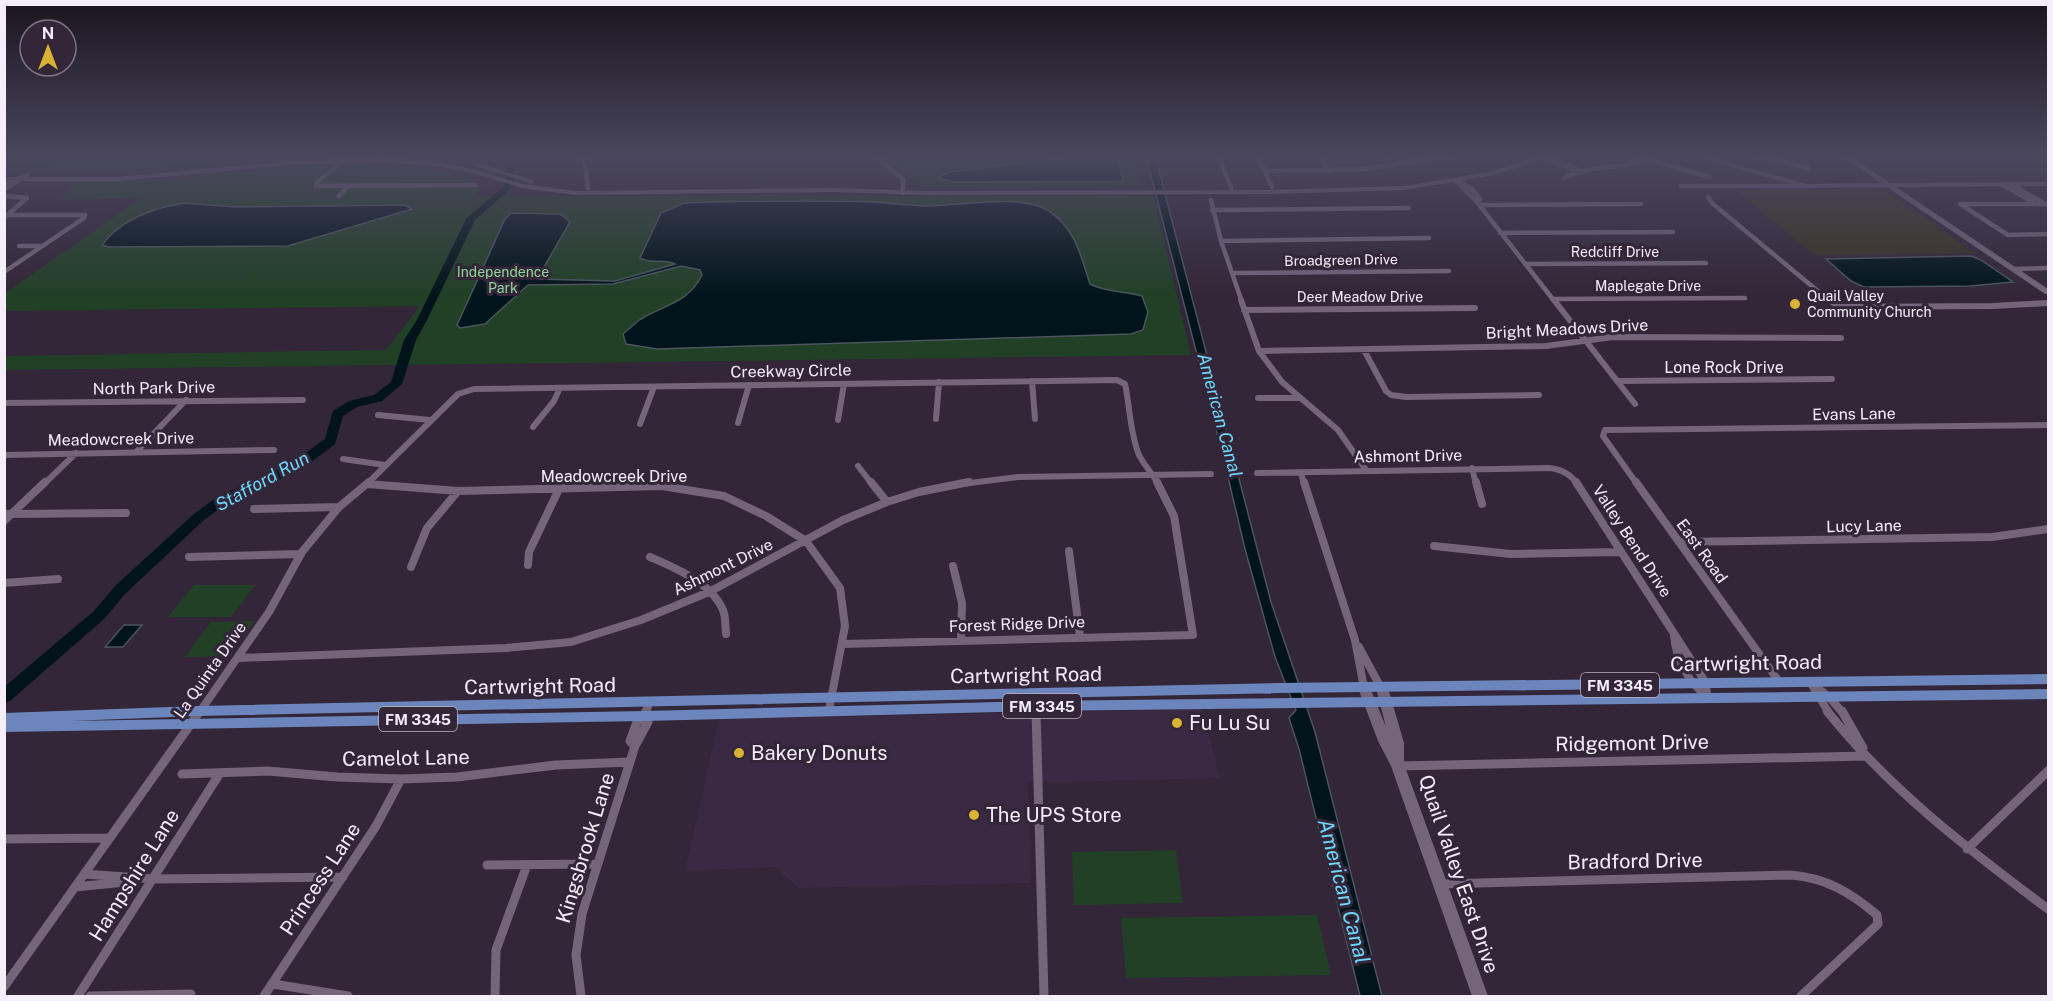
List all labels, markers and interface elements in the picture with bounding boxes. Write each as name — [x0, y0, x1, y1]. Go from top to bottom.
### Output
north arrow — [18, 18, 78, 78]
text: N — [42, 24, 54, 43]
street label: Redcliff Drive — [1571, 244, 1659, 260]
street label: Broadgreen Drive — [1284, 251, 1398, 269]
park label: Independence Park — [457, 264, 549, 296]
street label: Maplegate Drive — [1595, 278, 1701, 294]
place label: Quail Valley Community Church — [1807, 288, 1932, 320]
street label: Deer Meadow Drive — [1297, 289, 1423, 305]
marker: Quail Valley Community Church — [1788, 297, 1802, 311]
street label: Bright Meadows Drive — [1485, 315, 1649, 343]
water label: American Canal — [1193, 351, 1247, 479]
street label: Lone Rock Drive — [1664, 358, 1784, 377]
street label: Creekway Circle — [730, 360, 852, 382]
street label: North Park Drive — [93, 377, 215, 399]
street label: Evans Lane — [1812, 404, 1896, 424]
street label: Meadowcreek Drive — [48, 428, 194, 450]
street label: Ashmont Drive — [1354, 446, 1462, 466]
water label: Stafford Run — [212, 447, 312, 515]
street label: Meadowcreek Drive — [541, 467, 687, 486]
street label: Valley Bend Drive — [1589, 481, 1675, 601]
street label: East Road — [1672, 515, 1732, 587]
street label: Lucy Lane — [1826, 516, 1902, 536]
street label: Ashmont Drive — [670, 535, 776, 599]
street label: Forest Ridge Drive — [948, 612, 1086, 636]
street label: La Quinta Drive — [170, 618, 250, 722]
street label: Cartwright Road — [1670, 650, 1822, 676]
street label: Cartwright Road — [950, 662, 1102, 688]
street label: Cartwright Road — [464, 673, 616, 699]
road number: FM 3345 — [1581, 673, 1659, 697]
road number: FM 3345 — [1003, 694, 1081, 718]
road number: FM 3345 — [379, 707, 457, 731]
place label: Fu Lu Su — [1189, 711, 1270, 735]
marker: Fu Lu Su — [1170, 716, 1184, 730]
street label: Ridgemont Drive — [1555, 730, 1709, 756]
place label: Bakery Donuts — [751, 741, 887, 765]
street label: Camelot Lane — [342, 745, 470, 771]
marker: Bakery Donuts — [732, 746, 746, 760]
street label: Kingsbrook Lane — [551, 770, 619, 926]
street label: Quail Valley East Drive — [1414, 772, 1504, 976]
place label: The UPS Store — [986, 803, 1122, 827]
street label: Hampshire Lane — [84, 805, 184, 945]
marker: The UPS Store — [967, 808, 981, 822]
water label: American Canal — [1313, 816, 1375, 966]
street label: Princess Lane — [275, 818, 365, 940]
street label: Bradford Drive — [1567, 848, 1703, 874]

